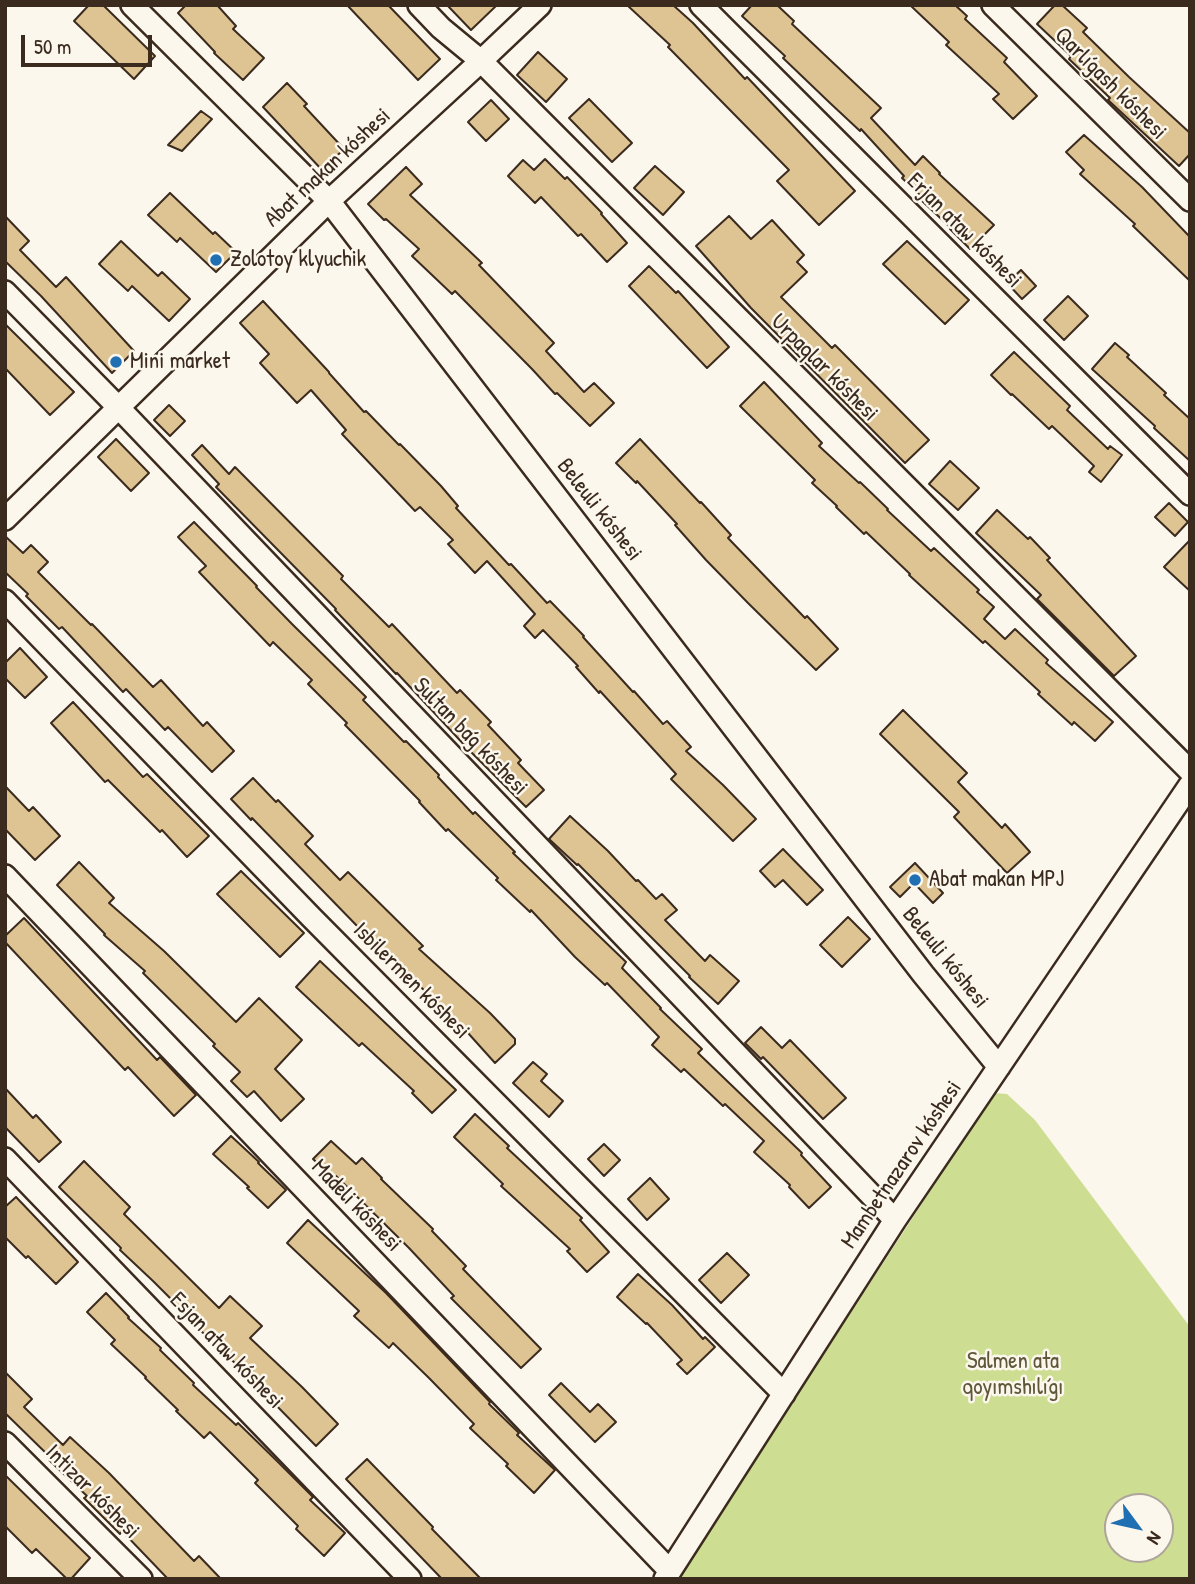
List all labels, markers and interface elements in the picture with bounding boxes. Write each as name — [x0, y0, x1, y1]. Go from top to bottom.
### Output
scale bar — [24, 21, 156, 65]
street label: Qarlıǵash kóshesi — [1048, 22, 1172, 146]
text: 50 m — [34, 32, 71, 61]
street label: Abat makan kóshesi — [259, 103, 397, 233]
street label: Erjan ataw kóshesi — [901, 168, 1027, 294]
place label: Zolotoy klyuchik — [230, 246, 366, 274]
marker: Zolotoy klyuchik — [208, 252, 224, 268]
street label: Urpaqlar kóshesi — [764, 308, 884, 428]
place label: Mini market — [130, 348, 230, 376]
marker: Mini market — [108, 354, 124, 370]
street label: Beleuli kóshesi — [550, 453, 648, 567]
street label: Sultan baǵ kóshesi — [407, 672, 533, 802]
place label: Abat makan MPJ — [929, 866, 1064, 894]
marker: Abat makan MPJ — [907, 872, 923, 888]
street label: Beleuli kóshesi — [896, 902, 994, 1014]
street label: Isbilermen kóshesi — [347, 917, 475, 1045]
street label: Mambetnazarov kóshesi — [836, 1076, 968, 1254]
street label: Madeli kóshesi — [305, 1154, 407, 1258]
street label: Esjan ataw kóshesi — [163, 1287, 289, 1415]
park label: Salmen ata qoyımshılıǵı — [963, 1348, 1063, 1402]
street label: Intizar kóshesi — [39, 1439, 145, 1545]
north arrow — [1104, 1493, 1174, 1563]
text: N — [1141, 1527, 1169, 1550]

